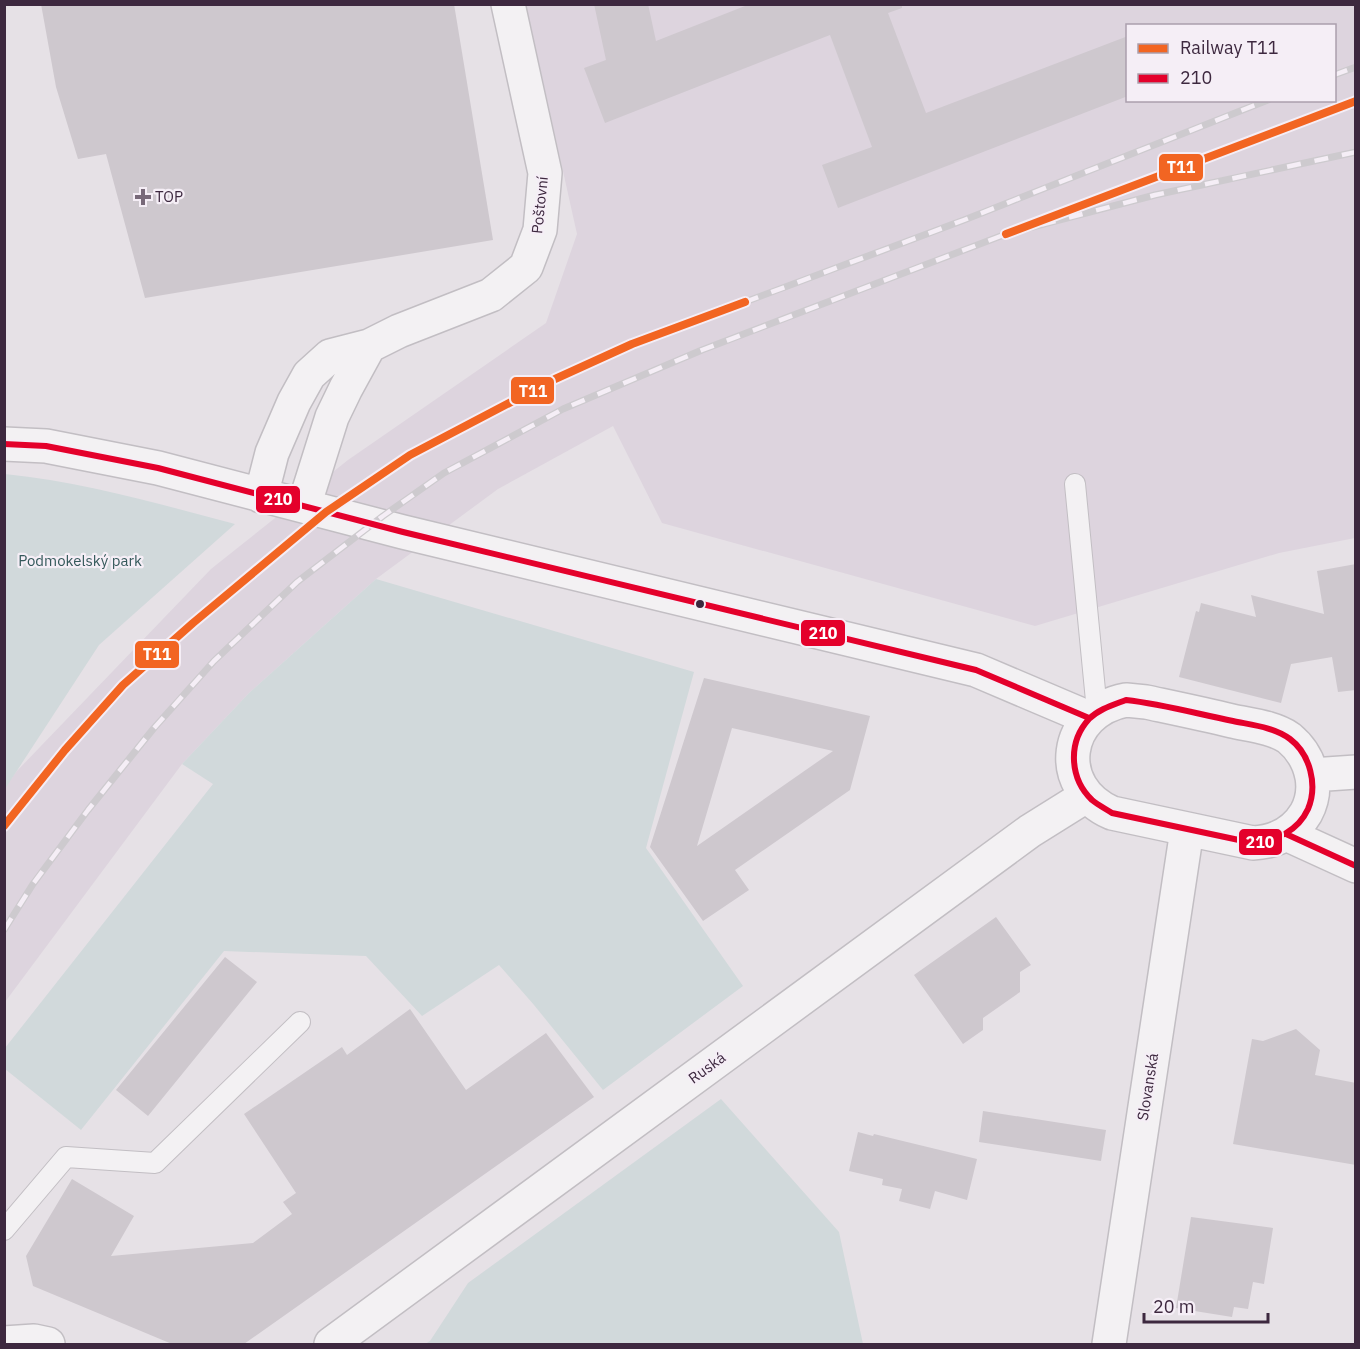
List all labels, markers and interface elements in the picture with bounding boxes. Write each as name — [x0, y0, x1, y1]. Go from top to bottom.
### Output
legend — [1126, 24, 1336, 102]
text: Railway T11 — [1180, 36, 1279, 59]
text: 210 — [1180, 66, 1212, 89]
line badge: T11 — [1158, 153, 1204, 182]
text: T11 — [1167, 157, 1196, 177]
street label: Poštovní — [527, 175, 552, 235]
place label: TOP — [155, 187, 183, 206]
marker: TOP — [136, 190, 150, 204]
line badge: T11 — [510, 376, 555, 405]
text: T11 — [519, 381, 548, 401]
line badge: 210 — [255, 485, 301, 514]
text: 210 — [264, 489, 293, 509]
park label: Podmokelský park — [18, 551, 142, 570]
unlabelled marker — [694, 598, 706, 610]
line badge: 210 — [800, 619, 846, 647]
text: 210 — [809, 623, 838, 643]
line badge: T11 — [134, 640, 180, 669]
text: T11 — [143, 644, 172, 664]
line badge: 210 — [1238, 828, 1283, 856]
text: 210 — [1246, 832, 1275, 852]
street label: Ruská — [684, 1048, 729, 1087]
street label: Slovanská — [1133, 1052, 1162, 1122]
scale bar — [1144, 1286, 1268, 1324]
text: 20 m — [1153, 1295, 1195, 1318]

